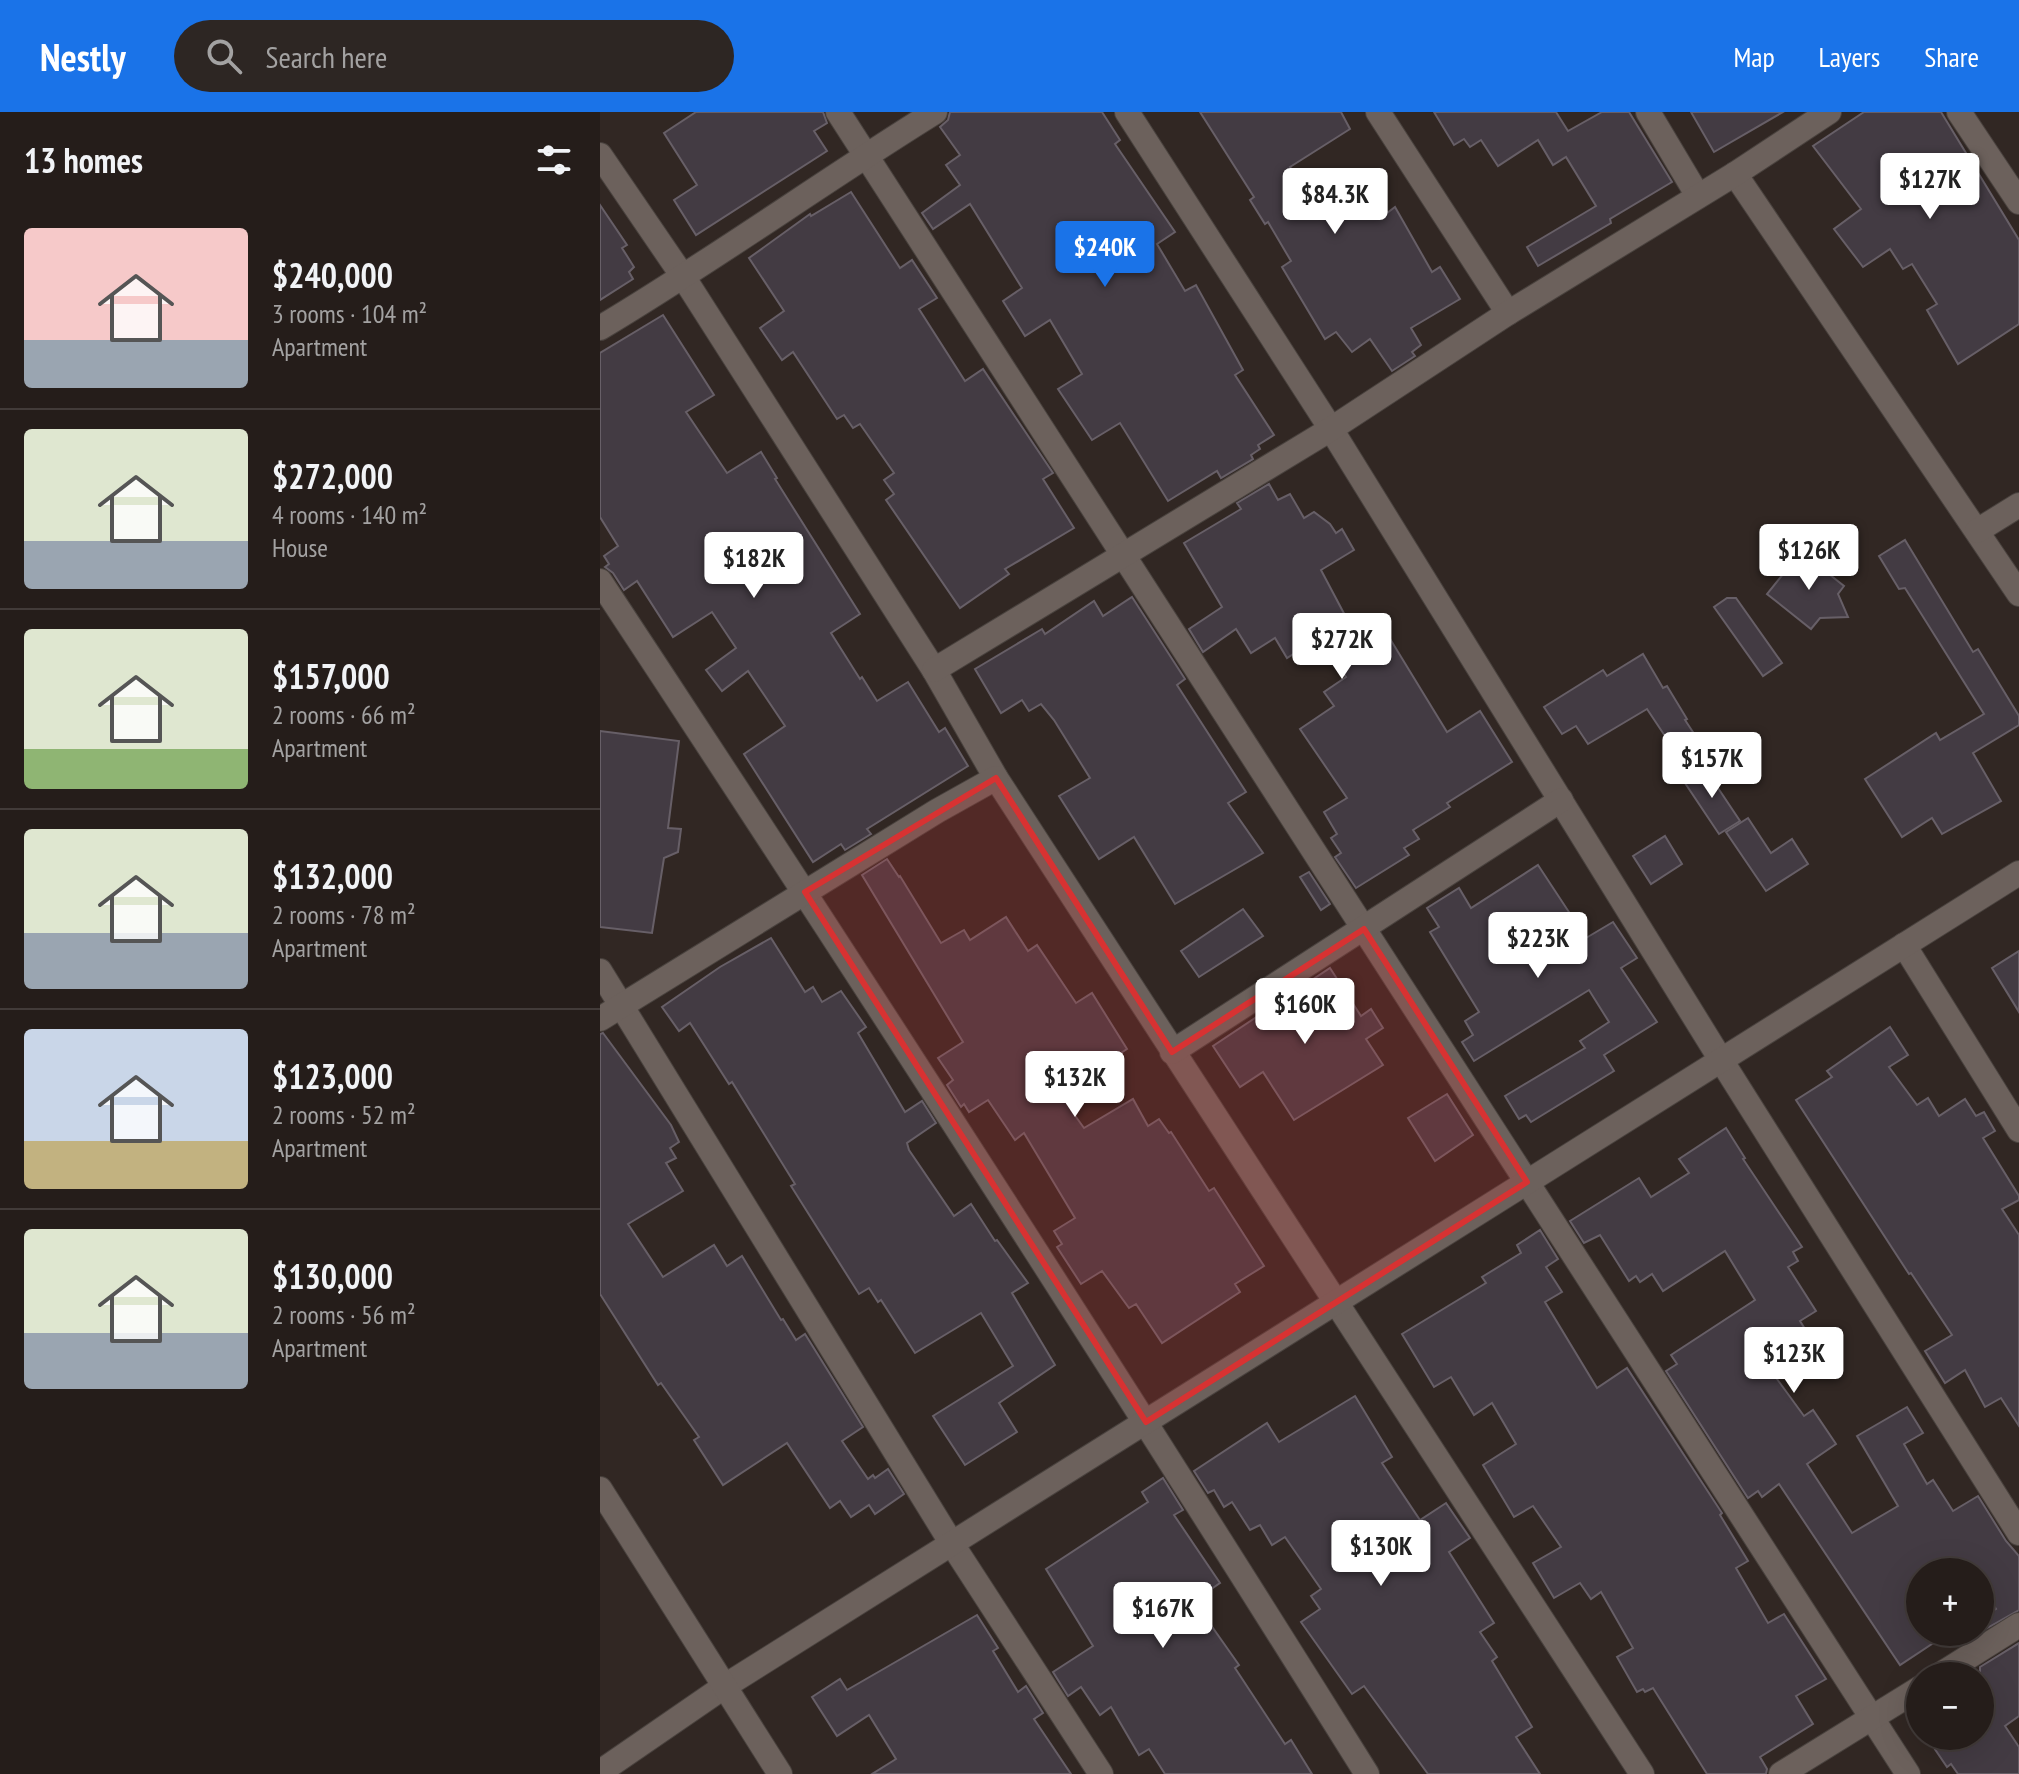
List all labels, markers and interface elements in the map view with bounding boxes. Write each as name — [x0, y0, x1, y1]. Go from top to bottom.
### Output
search box — [174, 20, 734, 92]
text: Nestly — [40, 32, 126, 81]
icon: search — [202, 34, 246, 78]
text: Search here — [266, 37, 387, 76]
text: Map — [1733, 38, 1775, 75]
text: Layers — [1819, 38, 1880, 75]
text: Share — [1924, 38, 1979, 75]
text: 13 homes — [24, 138, 143, 182]
icon: filters — [532, 138, 576, 182]
pin: $127K — [1874, 153, 1986, 221]
text: $127K — [1898, 162, 1962, 195]
pin: $84.3K — [1270, 168, 1400, 236]
text: $84.3K — [1301, 177, 1369, 210]
pin: $240K — [1049, 221, 1161, 289]
text: $240K — [1073, 230, 1137, 263]
text: $240,000 — [272, 253, 393, 297]
icon: home — [88, 260, 184, 356]
text: 3 rooms · 104 m² — [272, 297, 427, 330]
text: Apartment — [272, 330, 367, 363]
text: $272,000 — [272, 454, 393, 498]
icon: home — [88, 461, 184, 557]
text: 4 rooms · 140 m² — [272, 498, 427, 531]
pin: $126K — [1753, 524, 1865, 592]
text: House — [272, 531, 328, 564]
pin: $182K — [698, 532, 810, 600]
text: $126K — [1777, 533, 1841, 566]
text: $182K — [722, 541, 786, 574]
pin: $272K — [1286, 613, 1398, 681]
text: $272K — [1310, 622, 1374, 655]
text: $157,000 — [272, 654, 390, 698]
icon: home — [88, 661, 184, 757]
text: 2 rooms · 66 m² — [272, 698, 416, 731]
text: Apartment — [272, 731, 367, 764]
pin: $157K — [1656, 732, 1768, 800]
text: $157K — [1680, 741, 1744, 774]
text: $132,000 — [272, 854, 393, 898]
icon: home — [88, 861, 184, 957]
text: 2 rooms · 78 m² — [272, 898, 416, 931]
pin: $223K — [1482, 912, 1594, 980]
text: $223K — [1506, 921, 1570, 954]
text: Apartment — [272, 931, 367, 964]
pin: $160K — [1249, 978, 1361, 1046]
text: $160K — [1273, 987, 1337, 1020]
pin: $132K — [1019, 1051, 1131, 1119]
text: $123,000 — [272, 1054, 393, 1098]
text: $132K — [1043, 1060, 1107, 1093]
icon: home — [88, 1061, 184, 1157]
text: 2 rooms · 52 m² — [272, 1098, 416, 1131]
text: Apartment — [272, 1131, 367, 1164]
text: $130,000 — [272, 1254, 393, 1298]
icon: home — [88, 1261, 184, 1357]
text: 2 rooms · 56 m² — [272, 1298, 416, 1331]
pin: $123K — [1738, 1327, 1850, 1395]
text: Apartment — [272, 1331, 367, 1364]
text: $123K — [1762, 1336, 1826, 1369]
pin: $130K — [1325, 1520, 1437, 1588]
text: $130K — [1349, 1529, 1413, 1562]
map controls — [1906, 1558, 1994, 1750]
button: + — [1906, 1558, 1994, 1646]
pin: $167K — [1107, 1582, 1219, 1650]
text: $167K — [1131, 1591, 1195, 1624]
button: − — [1906, 1662, 1994, 1750]

